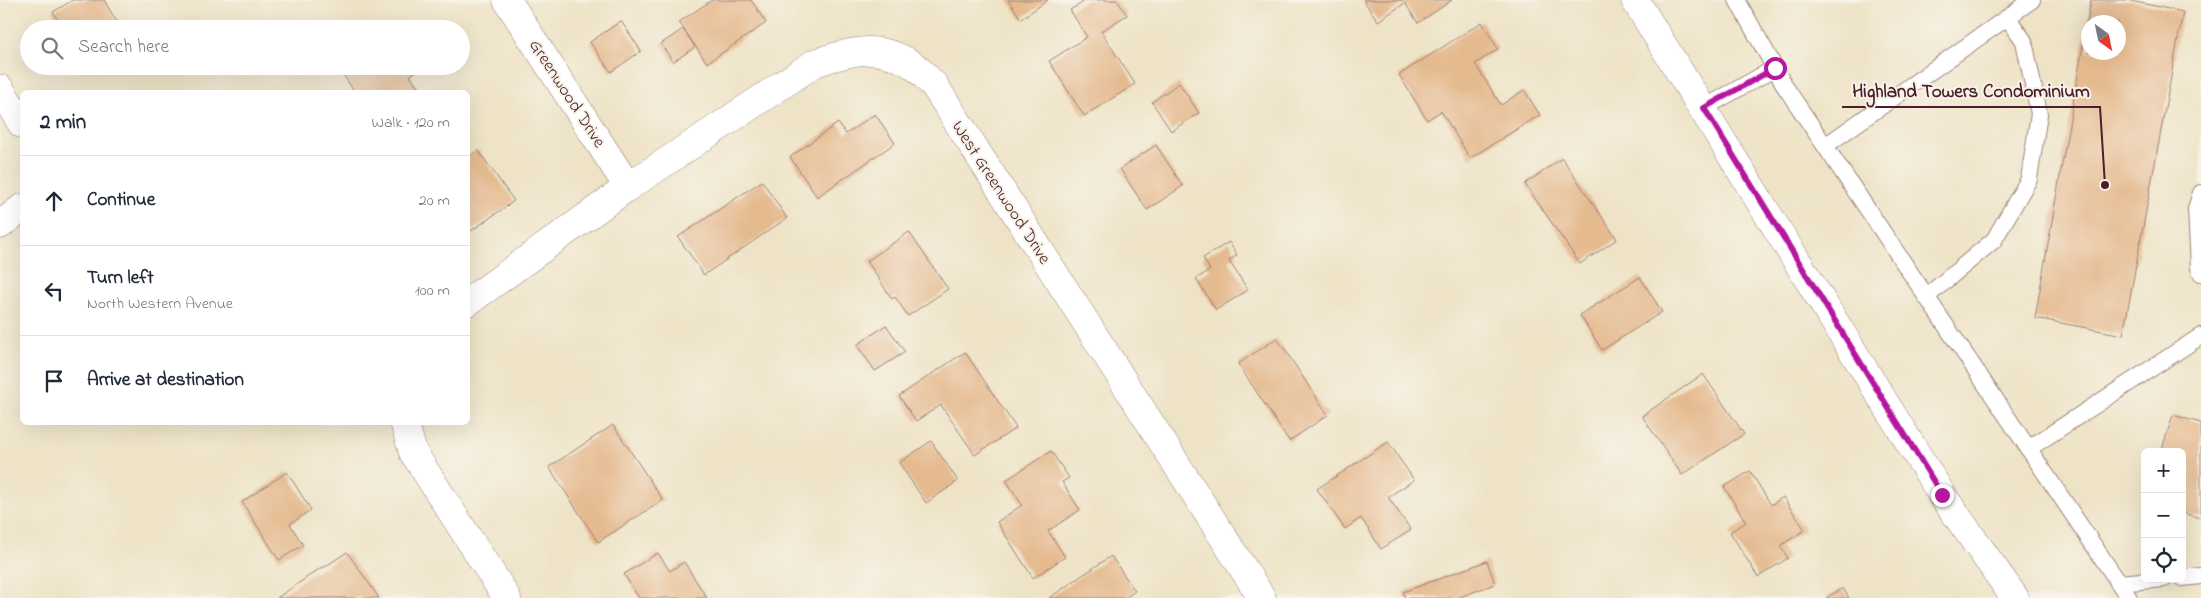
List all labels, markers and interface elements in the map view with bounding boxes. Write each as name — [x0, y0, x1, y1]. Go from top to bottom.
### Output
north arrow — [2081, 15, 2126, 60]
search box — [20, 20, 470, 75]
icon: search — [38, 34, 66, 62]
text: Search here — [78, 34, 169, 61]
street label: Greenwood Drive — [522, 35, 612, 154]
route start — [1764, 57, 1787, 80]
callout: Highland Towers Condominium — [1842, 73, 2100, 107]
text: Highland Towers Condominium — [1852, 79, 2090, 108]
text: 2 min — [40, 108, 86, 138]
text: Walk · 120 m — [371, 111, 450, 135]
street label: West Greenwood Drive — [944, 116, 1057, 271]
icon: ahead — [40, 187, 68, 215]
text: Continue — [87, 187, 155, 214]
text: 20 m — [419, 189, 450, 213]
text: Turn left — [87, 265, 154, 292]
icon: left — [40, 277, 68, 305]
text: 100 m — [415, 279, 450, 303]
text: North Western Avenue — [87, 292, 233, 316]
icon: arrive — [40, 367, 68, 395]
text: Arrive at destination — [87, 367, 244, 394]
map controls — [2141, 448, 2186, 583]
button: + — [2141, 448, 2186, 493]
route end — [1931, 484, 1954, 507]
button: − — [2141, 493, 2186, 538]
button: locate — [2141, 538, 2186, 583]

